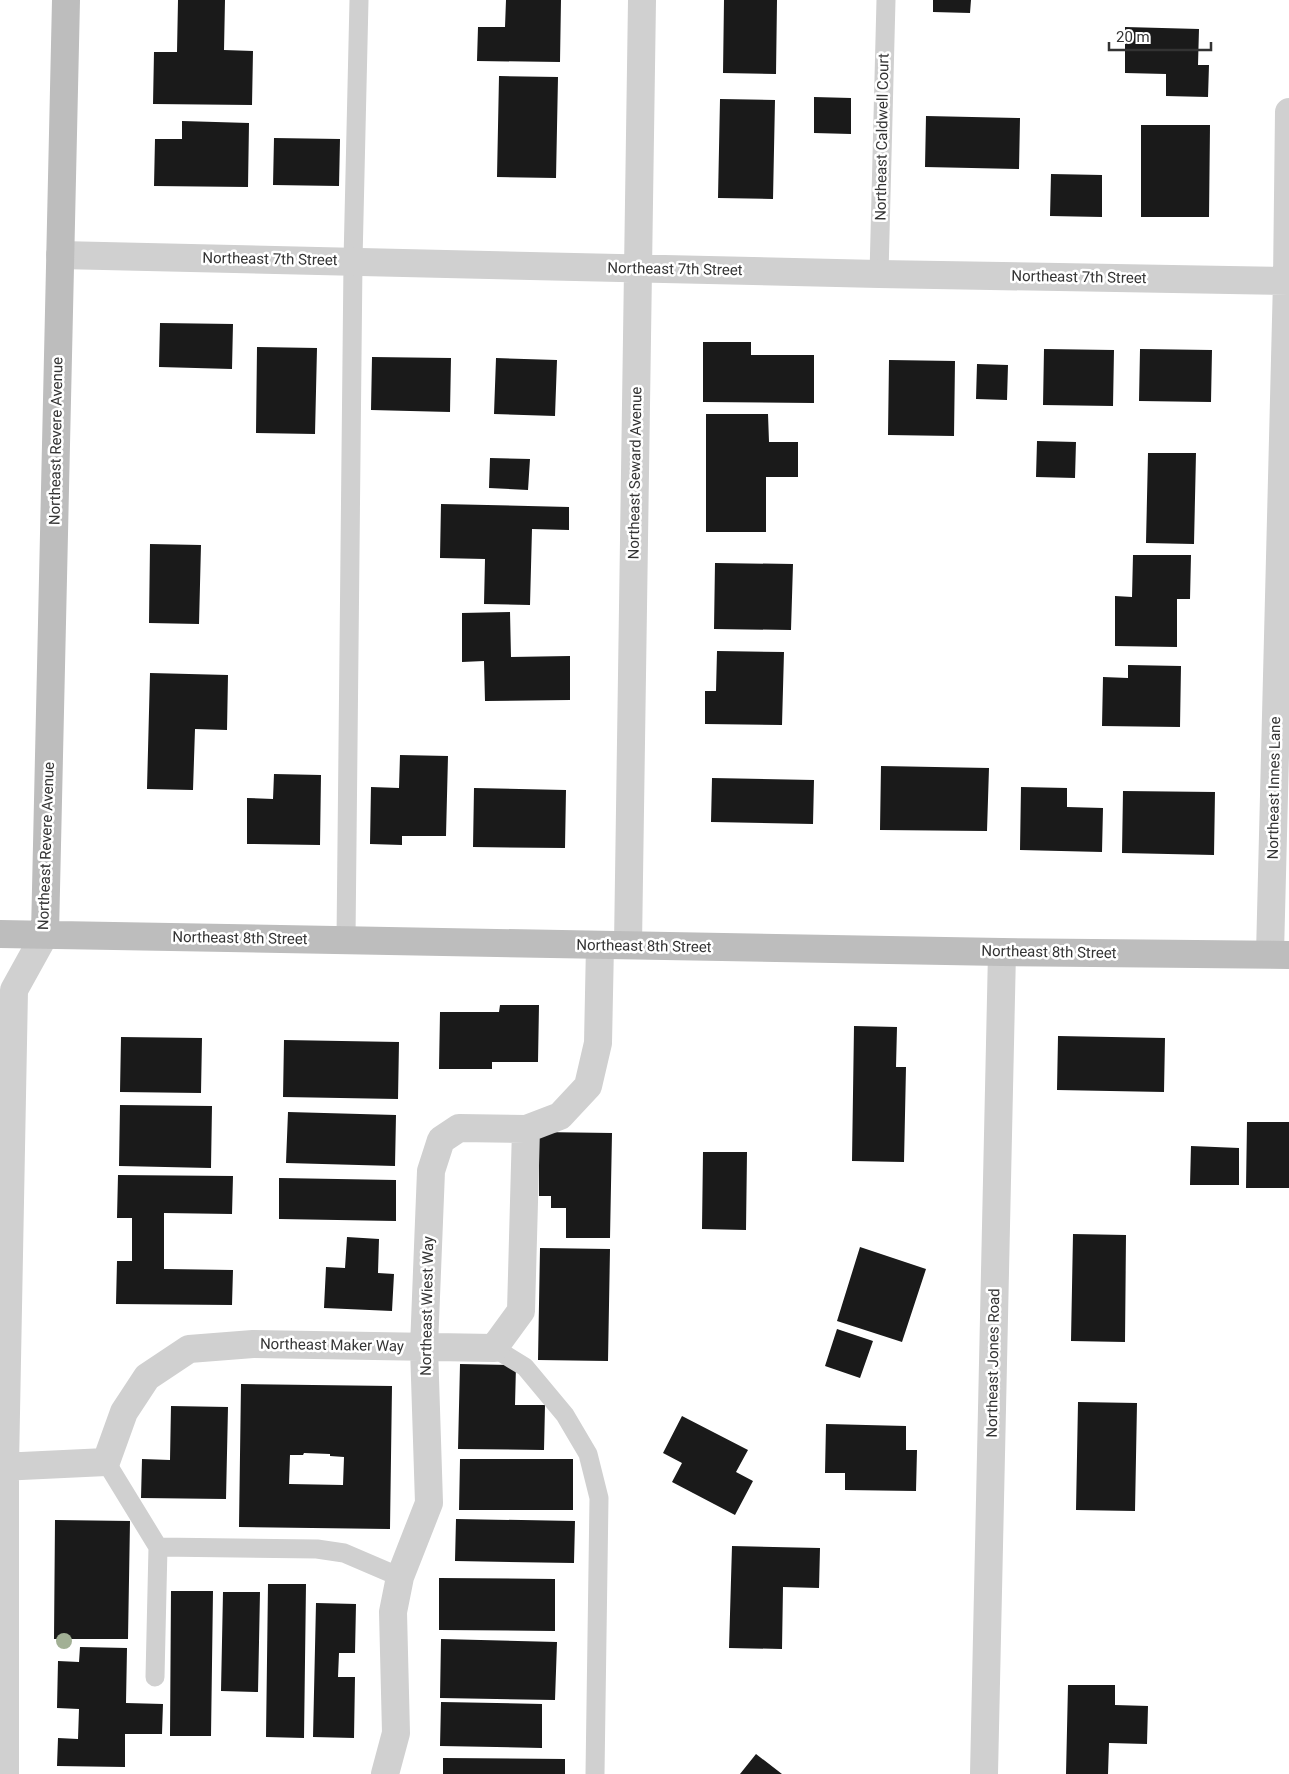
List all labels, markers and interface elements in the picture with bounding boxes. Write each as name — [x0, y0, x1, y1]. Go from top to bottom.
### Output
scale bar — [1109, 20, 1212, 52]
text: 20 m — [1116, 28, 1150, 46]
street label: Northeast Caldwell Court — [872, 53, 892, 221]
street label: Northeast 7th Street — [202, 249, 338, 269]
street label: Northeast 7th Street — [607, 259, 743, 279]
street label: Northeast 7th Street — [1011, 267, 1147, 287]
street label: Northeast Revere Avenue — [46, 357, 66, 525]
street label: Northeast Seward Avenue — [624, 386, 646, 560]
street label: Northeast Innes Lane — [1264, 716, 1284, 860]
street label: Northeast Revere Avenue — [34, 762, 58, 930]
street label: Northeast 8th Street — [172, 928, 308, 948]
street label: Northeast 8th Street — [576, 936, 712, 956]
street label: Northeast 8th Street — [981, 942, 1117, 962]
street label: Northeast Wiest Way — [417, 1236, 437, 1376]
street label: Northeast Jones Road — [983, 1288, 1003, 1438]
street label: Northeast Maker Way — [260, 1335, 404, 1355]

